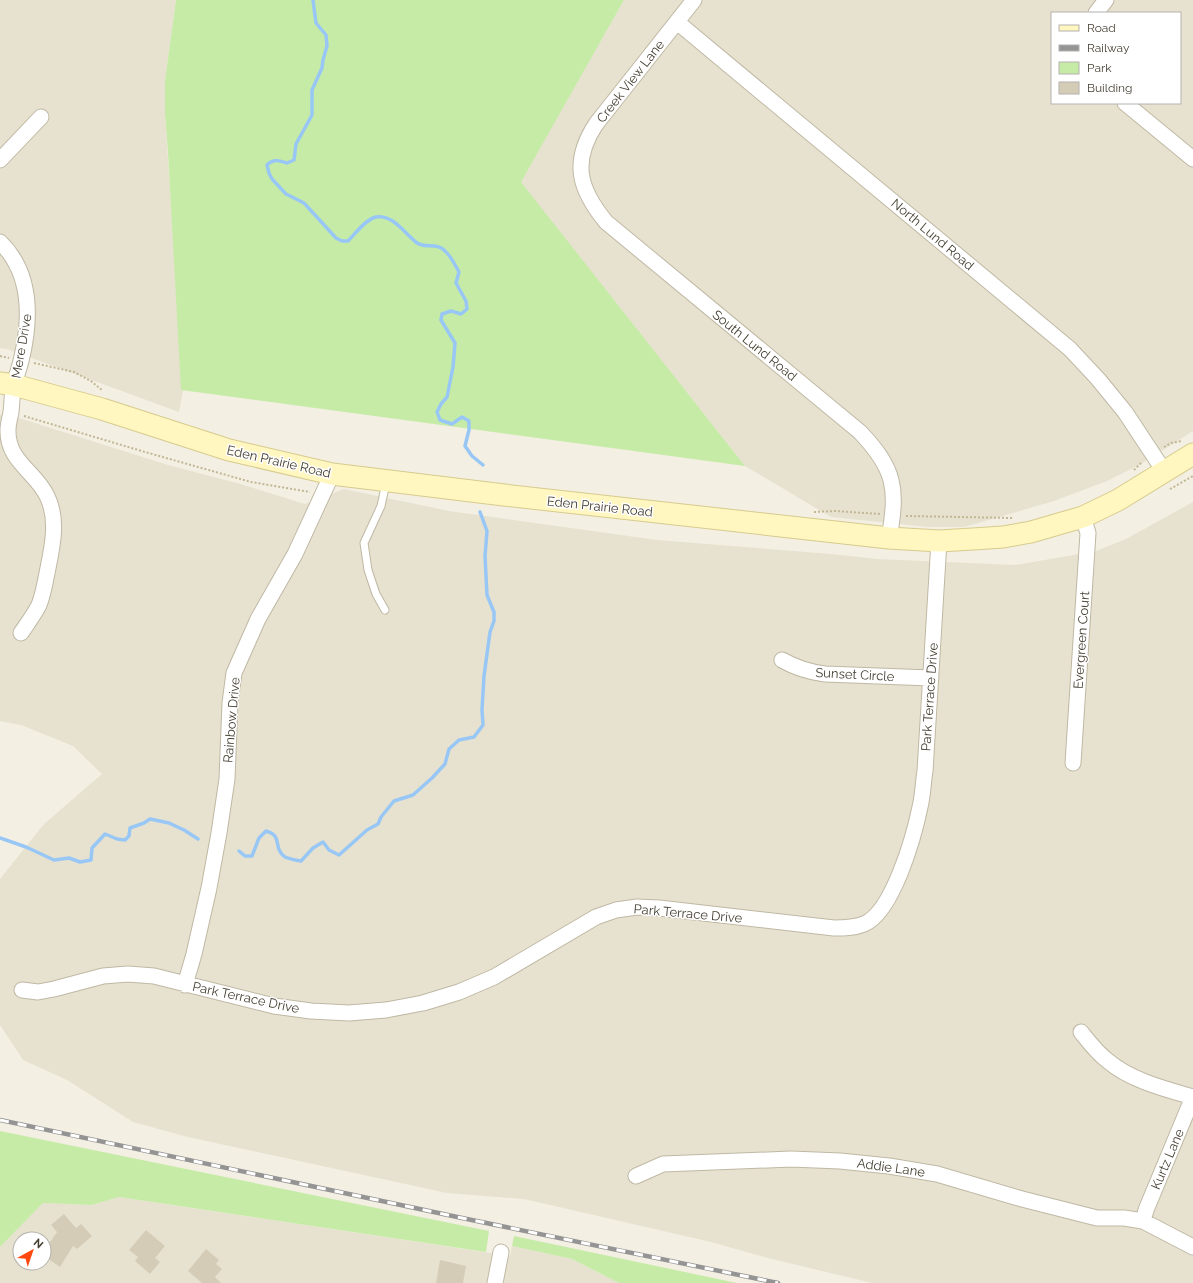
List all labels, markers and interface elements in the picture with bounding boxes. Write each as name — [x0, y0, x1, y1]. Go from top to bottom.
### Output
legend — [1051, 12, 1181, 104]
text: Road — [1087, 21, 1116, 35]
street label: Creek View Lane — [593, 37, 668, 126]
text: Railway — [1087, 41, 1130, 55]
text: Park — [1087, 61, 1112, 75]
text: Building — [1087, 81, 1133, 95]
street label: North Lund Road — [888, 196, 977, 273]
street label: South Lund Road — [710, 307, 800, 384]
street label: Mere Drive — [8, 312, 35, 380]
street label: Eden Prairie Road — [225, 442, 332, 481]
street label: Eden Prairie Road — [546, 493, 654, 520]
street label: Evergreen Court — [1071, 590, 1092, 690]
street label: Park Terrace Drive — [918, 642, 941, 752]
street label: Sunset Circle — [815, 665, 895, 684]
street label: Rainbow Drive — [220, 676, 243, 764]
street label: Park Terrace Drive — [633, 901, 743, 926]
street label: Park Terrace Drive — [191, 979, 301, 1016]
street label: Kurtz Lane — [1148, 1126, 1187, 1192]
street label: Addie Lane — [856, 1155, 926, 1180]
north arrow — [12, 1231, 52, 1271]
text: N — [31, 1236, 46, 1251]

